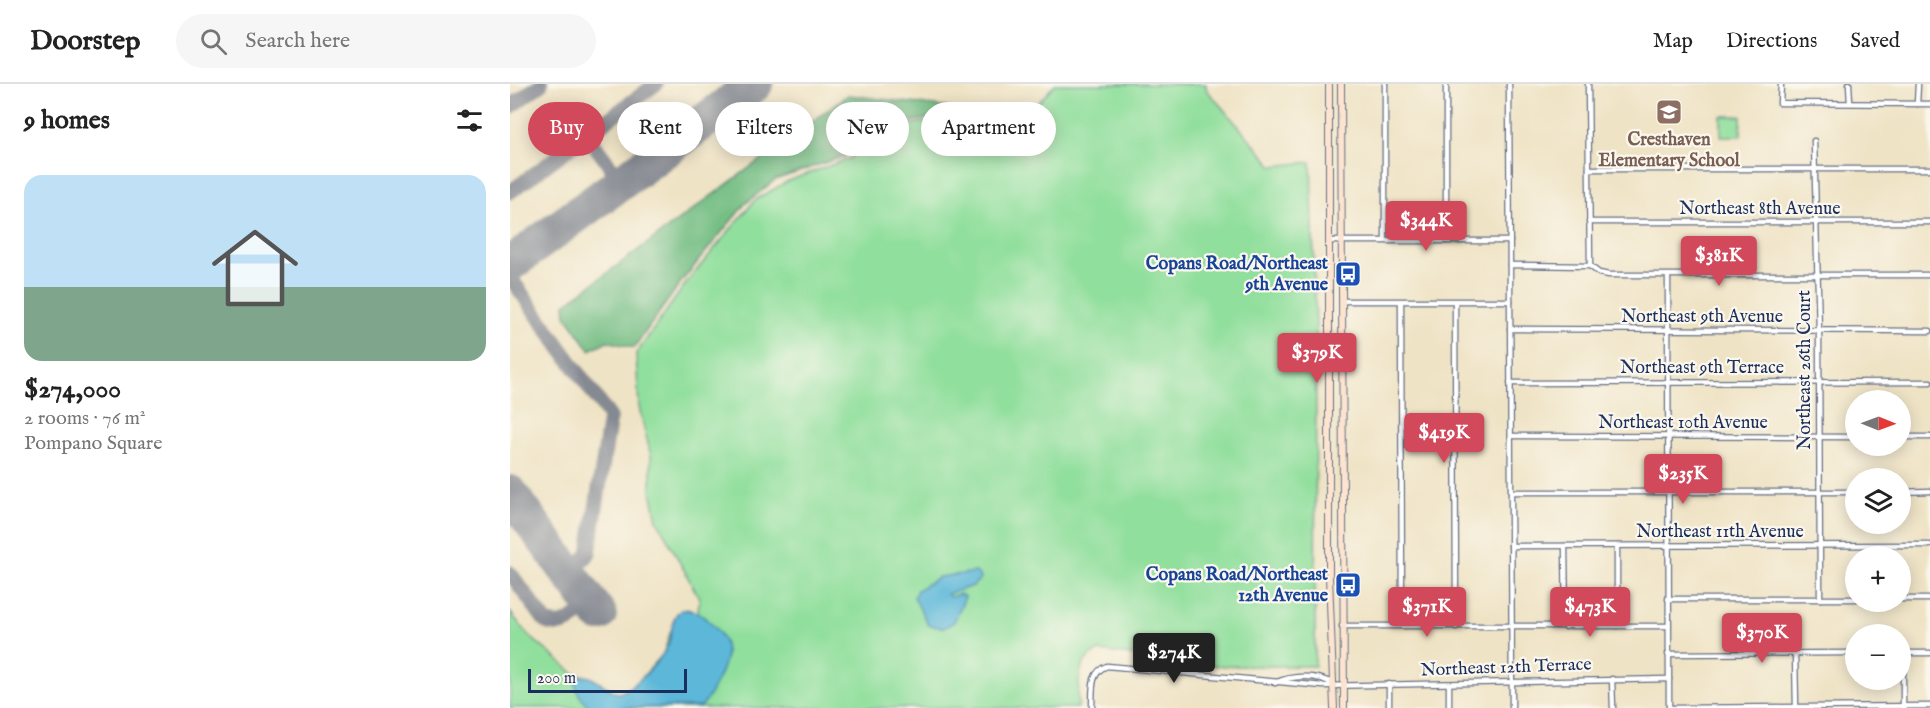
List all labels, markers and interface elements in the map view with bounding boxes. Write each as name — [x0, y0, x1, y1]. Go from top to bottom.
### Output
search box — [176, 14, 596, 68]
text: Doorstep — [30, 24, 140, 59]
icon: search — [197, 25, 230, 58]
text: Search here — [245, 27, 350, 55]
text: Map — [1653, 28, 1693, 55]
text: Directions — [1726, 28, 1817, 55]
text: Saved — [1850, 28, 1900, 55]
school or university icon: Cresthaven Elementary School — [1654, 97, 1684, 127]
chip: Buy — [528, 102, 605, 156]
chip: Rent — [617, 102, 703, 156]
chip: Filters — [715, 102, 814, 156]
chip: New — [826, 102, 909, 156]
chip: Apartment — [921, 102, 1056, 156]
text: 9 homes — [24, 104, 110, 137]
icon: filters — [453, 104, 486, 137]
place label: Cresthaven Elementary School — [1598, 129, 1741, 173]
street label: Northeast 8th Avenue — [1679, 198, 1841, 221]
pin: $344K — [1384, 201, 1468, 252]
text: $344K — [1400, 208, 1452, 233]
icon: home — [201, 214, 309, 322]
pin: $381K — [1677, 236, 1761, 287]
text: $381K — [1695, 243, 1743, 268]
place label: Copans Road/Northeast 9th Avenue — [1146, 253, 1329, 297]
bus stop icon: Copans Road/Northeast 9th Avenue — [1333, 259, 1363, 289]
street label: Northeast 26th Court — [1794, 290, 1817, 450]
street label: Northeast 9th Avenue — [1621, 306, 1783, 329]
pin: $379K — [1275, 333, 1359, 384]
text: $379K — [1291, 340, 1343, 365]
street label: Northeast 9th Terrace — [1620, 357, 1784, 380]
text: $274,000 — [24, 373, 121, 406]
north arrow — [1845, 390, 1911, 456]
map controls — [1845, 390, 1911, 690]
text: 2 rooms · 76 m² — [24, 406, 145, 431]
street label: Northeast 10th Avenue — [1598, 412, 1768, 435]
pin: $419K — [1402, 413, 1486, 464]
text: $419K — [1418, 420, 1470, 445]
text: Pompano Square — [24, 431, 162, 456]
pin: $235K — [1641, 454, 1725, 505]
text: $235K — [1658, 461, 1708, 486]
button: layers — [1845, 468, 1911, 534]
street label: Northeast 11th Avenue — [1636, 521, 1804, 544]
button: + — [1845, 546, 1911, 612]
place label: Copans Road/Northeast 12th Avenue — [1146, 564, 1329, 608]
bus stop icon: Copans Road/Northeast 12th Avenue — [1333, 570, 1363, 600]
pin: $371K — [1385, 587, 1469, 638]
pin: $473K — [1548, 587, 1632, 638]
text: $371K — [1402, 594, 1452, 619]
text: $473K — [1564, 594, 1616, 619]
pin: $370K — [1720, 613, 1804, 664]
text: $370K — [1736, 620, 1788, 645]
button: − — [1845, 624, 1911, 690]
pin: $274K — [1132, 633, 1216, 684]
text: $274K — [1147, 640, 1201, 665]
street label: Northeast 12th Terrace — [1420, 654, 1592, 682]
scale bar — [528, 666, 687, 694]
text: 200 m — [537, 669, 576, 689]

